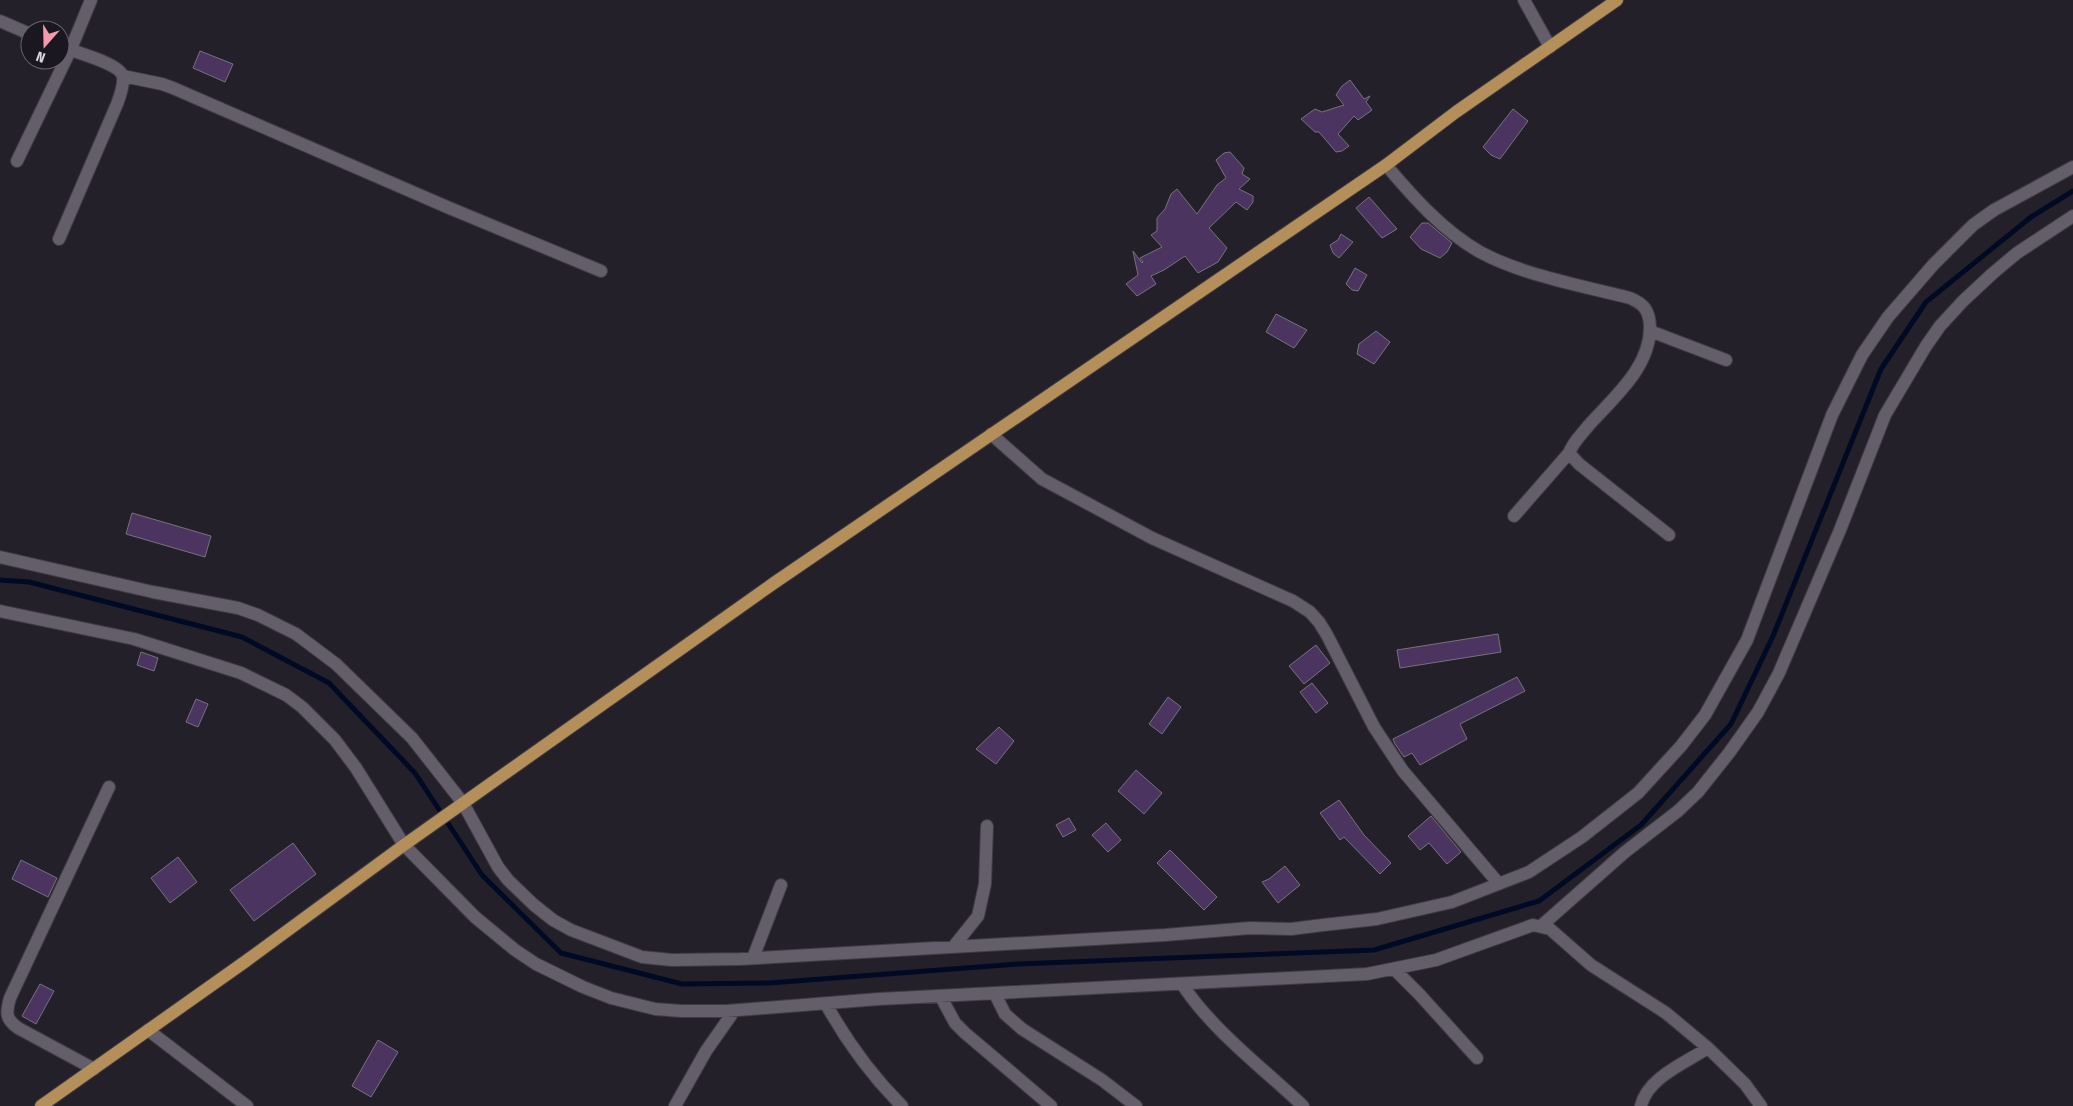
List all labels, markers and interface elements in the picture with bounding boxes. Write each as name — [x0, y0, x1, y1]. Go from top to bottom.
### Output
north arrow — [20, 20, 70, 70]
text: N — [34, 47, 48, 66]

